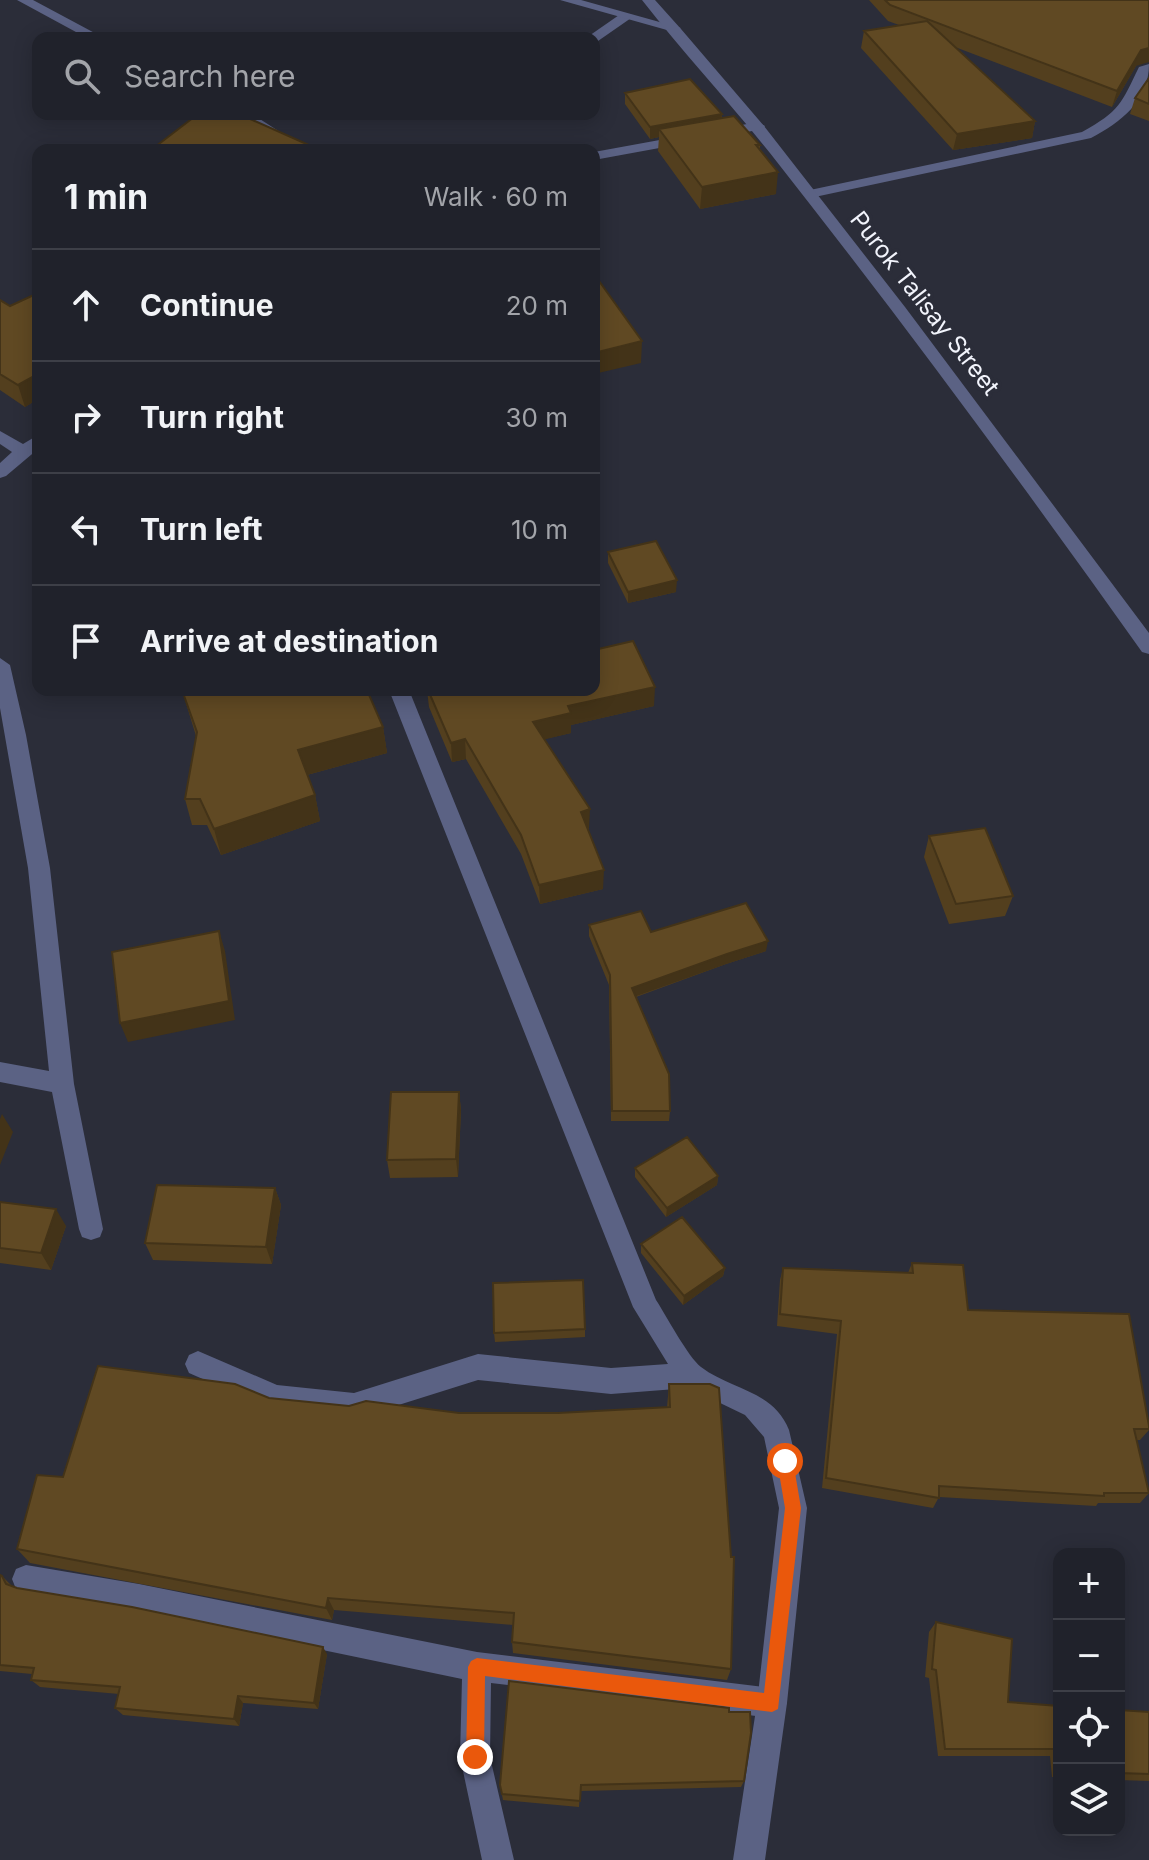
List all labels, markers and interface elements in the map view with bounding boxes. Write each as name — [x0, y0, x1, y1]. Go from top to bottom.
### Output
search box — [32, 32, 600, 120]
icon: search — [60, 54, 104, 98]
text: Search here — [124, 58, 296, 94]
text: 1 min — [64, 176, 148, 217]
text: Walk · 60 m — [424, 181, 568, 212]
street label: Purok Talisay Street — [844, 205, 1006, 401]
icon: ahead — [64, 283, 108, 327]
text: Continue — [140, 287, 274, 323]
text: 20 m — [506, 290, 568, 321]
icon: right — [64, 395, 108, 439]
text: Turn right — [140, 399, 284, 435]
text: 30 m — [505, 402, 568, 433]
icon: left — [64, 507, 108, 551]
text: Turn left — [140, 511, 262, 547]
text: 10 m — [511, 514, 568, 545]
icon: arrive — [64, 619, 108, 663]
text: Arrive at destination — [140, 623, 438, 659]
route start — [767, 1443, 803, 1479]
map controls — [1053, 1548, 1125, 1836]
button: + — [1053, 1548, 1125, 1620]
button: − — [1053, 1620, 1125, 1692]
button: locate — [1053, 1692, 1125, 1764]
route end — [457, 1739, 493, 1775]
button: layers — [1053, 1764, 1125, 1836]

